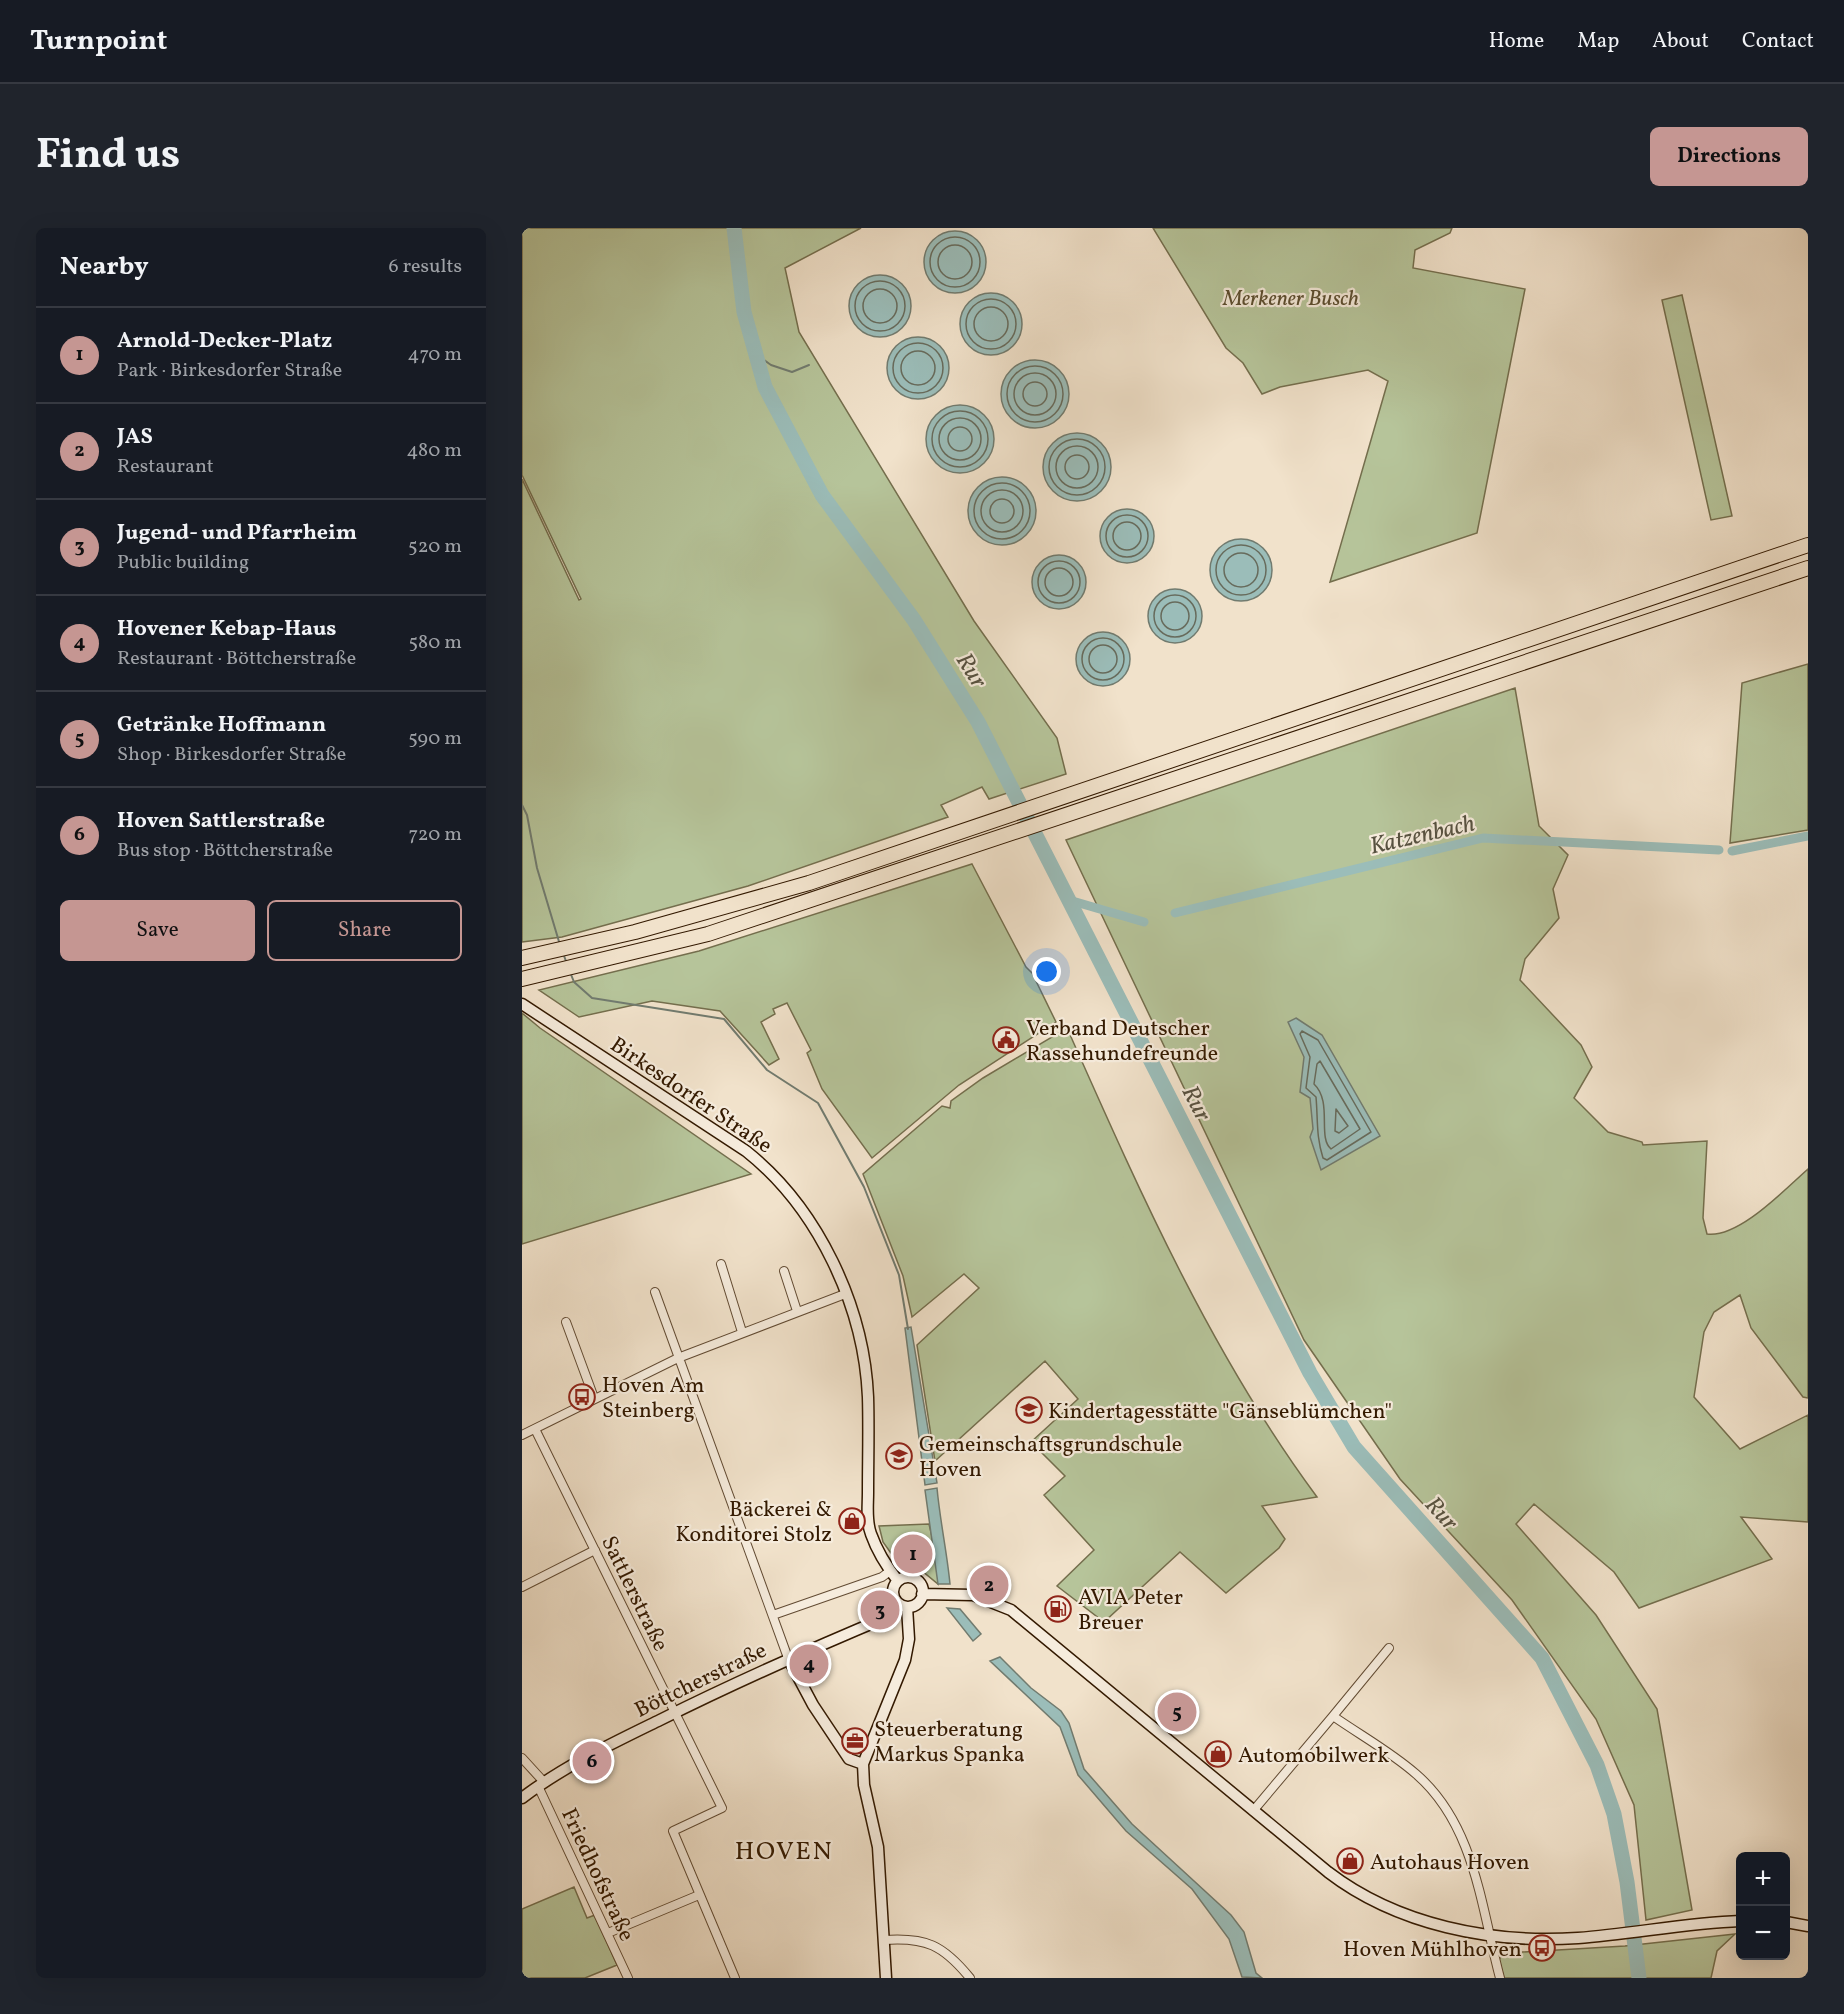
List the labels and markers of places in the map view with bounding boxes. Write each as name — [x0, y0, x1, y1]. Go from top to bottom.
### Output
place label: Verband Deutscher Rassehundefreunde — [1026, 1014, 1218, 1070]
public building icon: Verband Deutscher Rassehundefreunde — [991, 1025, 1021, 1055]
place label: Hoven Am Steinberg — [602, 1371, 704, 1427]
bus stop icon: Hoven Am Steinberg — [567, 1382, 597, 1412]
school or university icon: Kindertagesstätte "Gänseblümchen" — [1014, 1395, 1044, 1425]
place label: Kindertagesstätte "Gänseblümchen" — [1048, 1397, 1392, 1428]
place label: Gemeinschaftsgrundschule Hoven — [919, 1430, 1182, 1486]
school or university icon: Gemeinschaftsgrundschule Hoven — [884, 1441, 914, 1471]
place label: Bäckerei & Konditorei Stolz — [675, 1495, 832, 1551]
shop icon: Bäckerei & Konditorei Stolz — [837, 1506, 867, 1536]
pin: 1 — [894, 1532, 932, 1576]
pin: 2 — [970, 1562, 1008, 1608]
place label: AVIA Peter Breuer — [1078, 1583, 1183, 1639]
pin: 3 — [860, 1588, 900, 1632]
fuel station icon: AVIA Peter Breuer — [1043, 1594, 1073, 1624]
pin: 4 — [790, 1642, 828, 1686]
pin: 5 — [1158, 1690, 1196, 1734]
place label: Steuerberatung Markus Spanka — [874, 1715, 1025, 1771]
office icon: Steuerberatung Markus Spanka — [840, 1726, 870, 1756]
pin: 6 — [572, 1738, 612, 1784]
shop icon: Automobilwerk — [1203, 1739, 1233, 1769]
place label: Automobilwerk — [1238, 1741, 1389, 1772]
shop icon: Autohaus Hoven — [1335, 1846, 1365, 1876]
place label: Autohaus Hoven — [1370, 1848, 1530, 1879]
bus stop icon: Hoven Mühlhoven — [1527, 1933, 1557, 1963]
place label: Hoven Mühlhoven — [1343, 1935, 1522, 1966]

